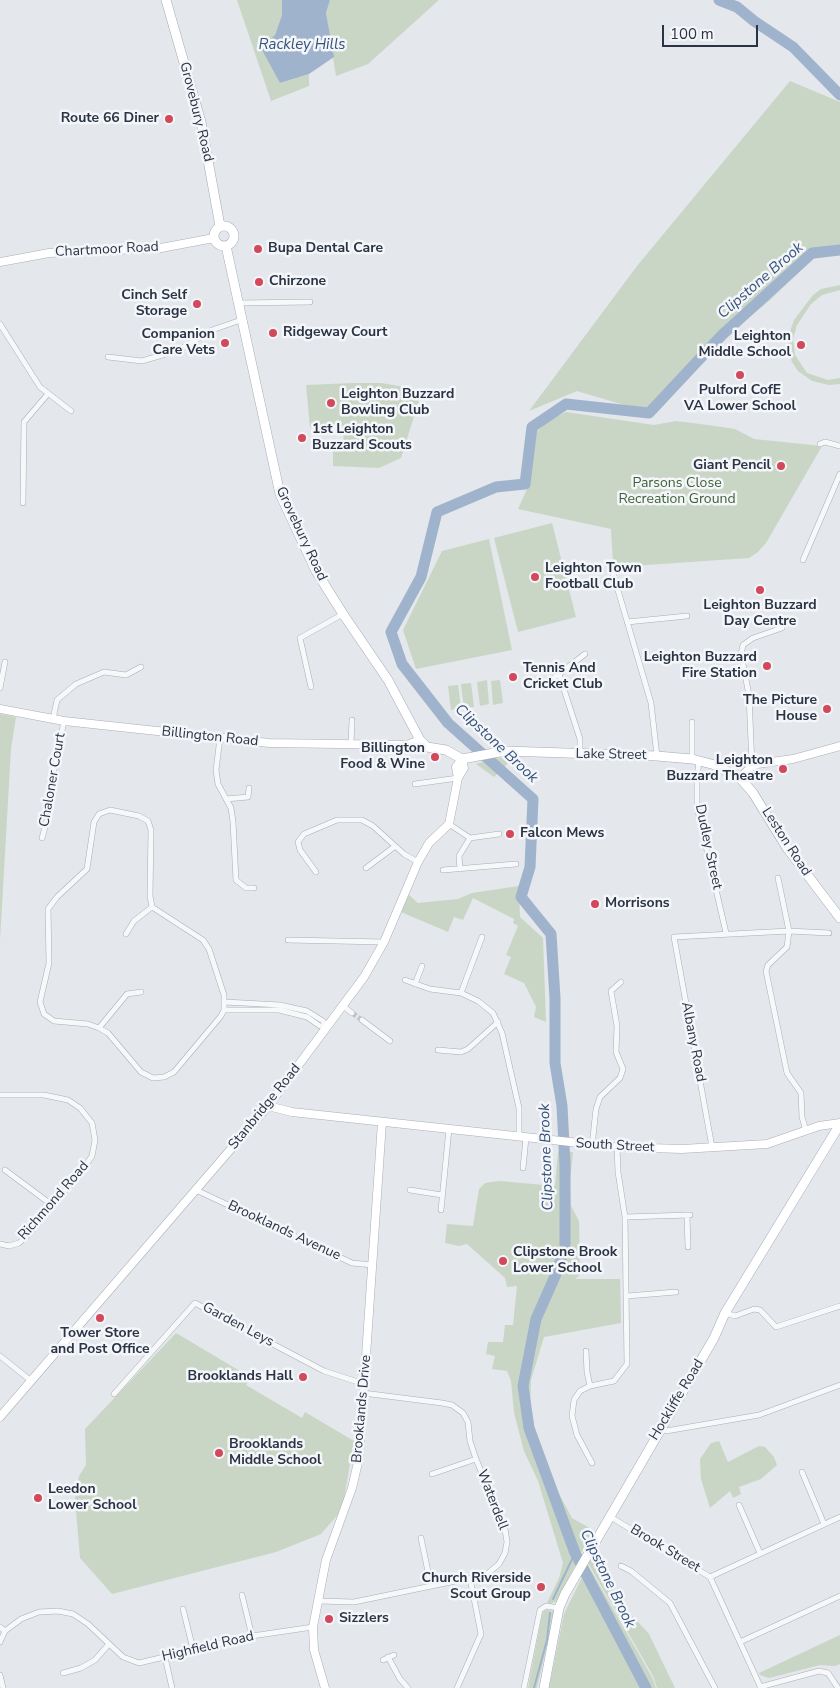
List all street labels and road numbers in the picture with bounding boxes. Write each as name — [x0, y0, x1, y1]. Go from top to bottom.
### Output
street label: Grovebury Road — [175, 60, 217, 164]
street label: Chartmoor Road — [55, 239, 159, 261]
street label: Grovebury Road — [272, 484, 330, 584]
street label: Billington Road — [161, 724, 259, 750]
street label: Chaloner Court — [36, 732, 70, 828]
street label: Lake Street — [575, 746, 647, 764]
street label: Dudley Street — [691, 803, 725, 891]
street label: Leston Road — [758, 805, 814, 879]
street label: Albany Road — [677, 1001, 709, 1083]
street label: Stanbridge Road — [225, 1061, 305, 1153]
street label: South Street — [575, 1136, 655, 1156]
street label: Richmond Road — [15, 1158, 93, 1244]
street label: Brooklands Avenue — [225, 1197, 343, 1265]
street label: Garden Leys — [199, 1299, 277, 1351]
street label: Brooklands Drive — [349, 1354, 375, 1464]
street label: Hockliffe Road — [646, 1356, 708, 1444]
street label: Waterdell — [473, 1468, 511, 1532]
street label: Brook Street — [627, 1522, 703, 1576]
street label: Highfield Road — [160, 1628, 256, 1666]

